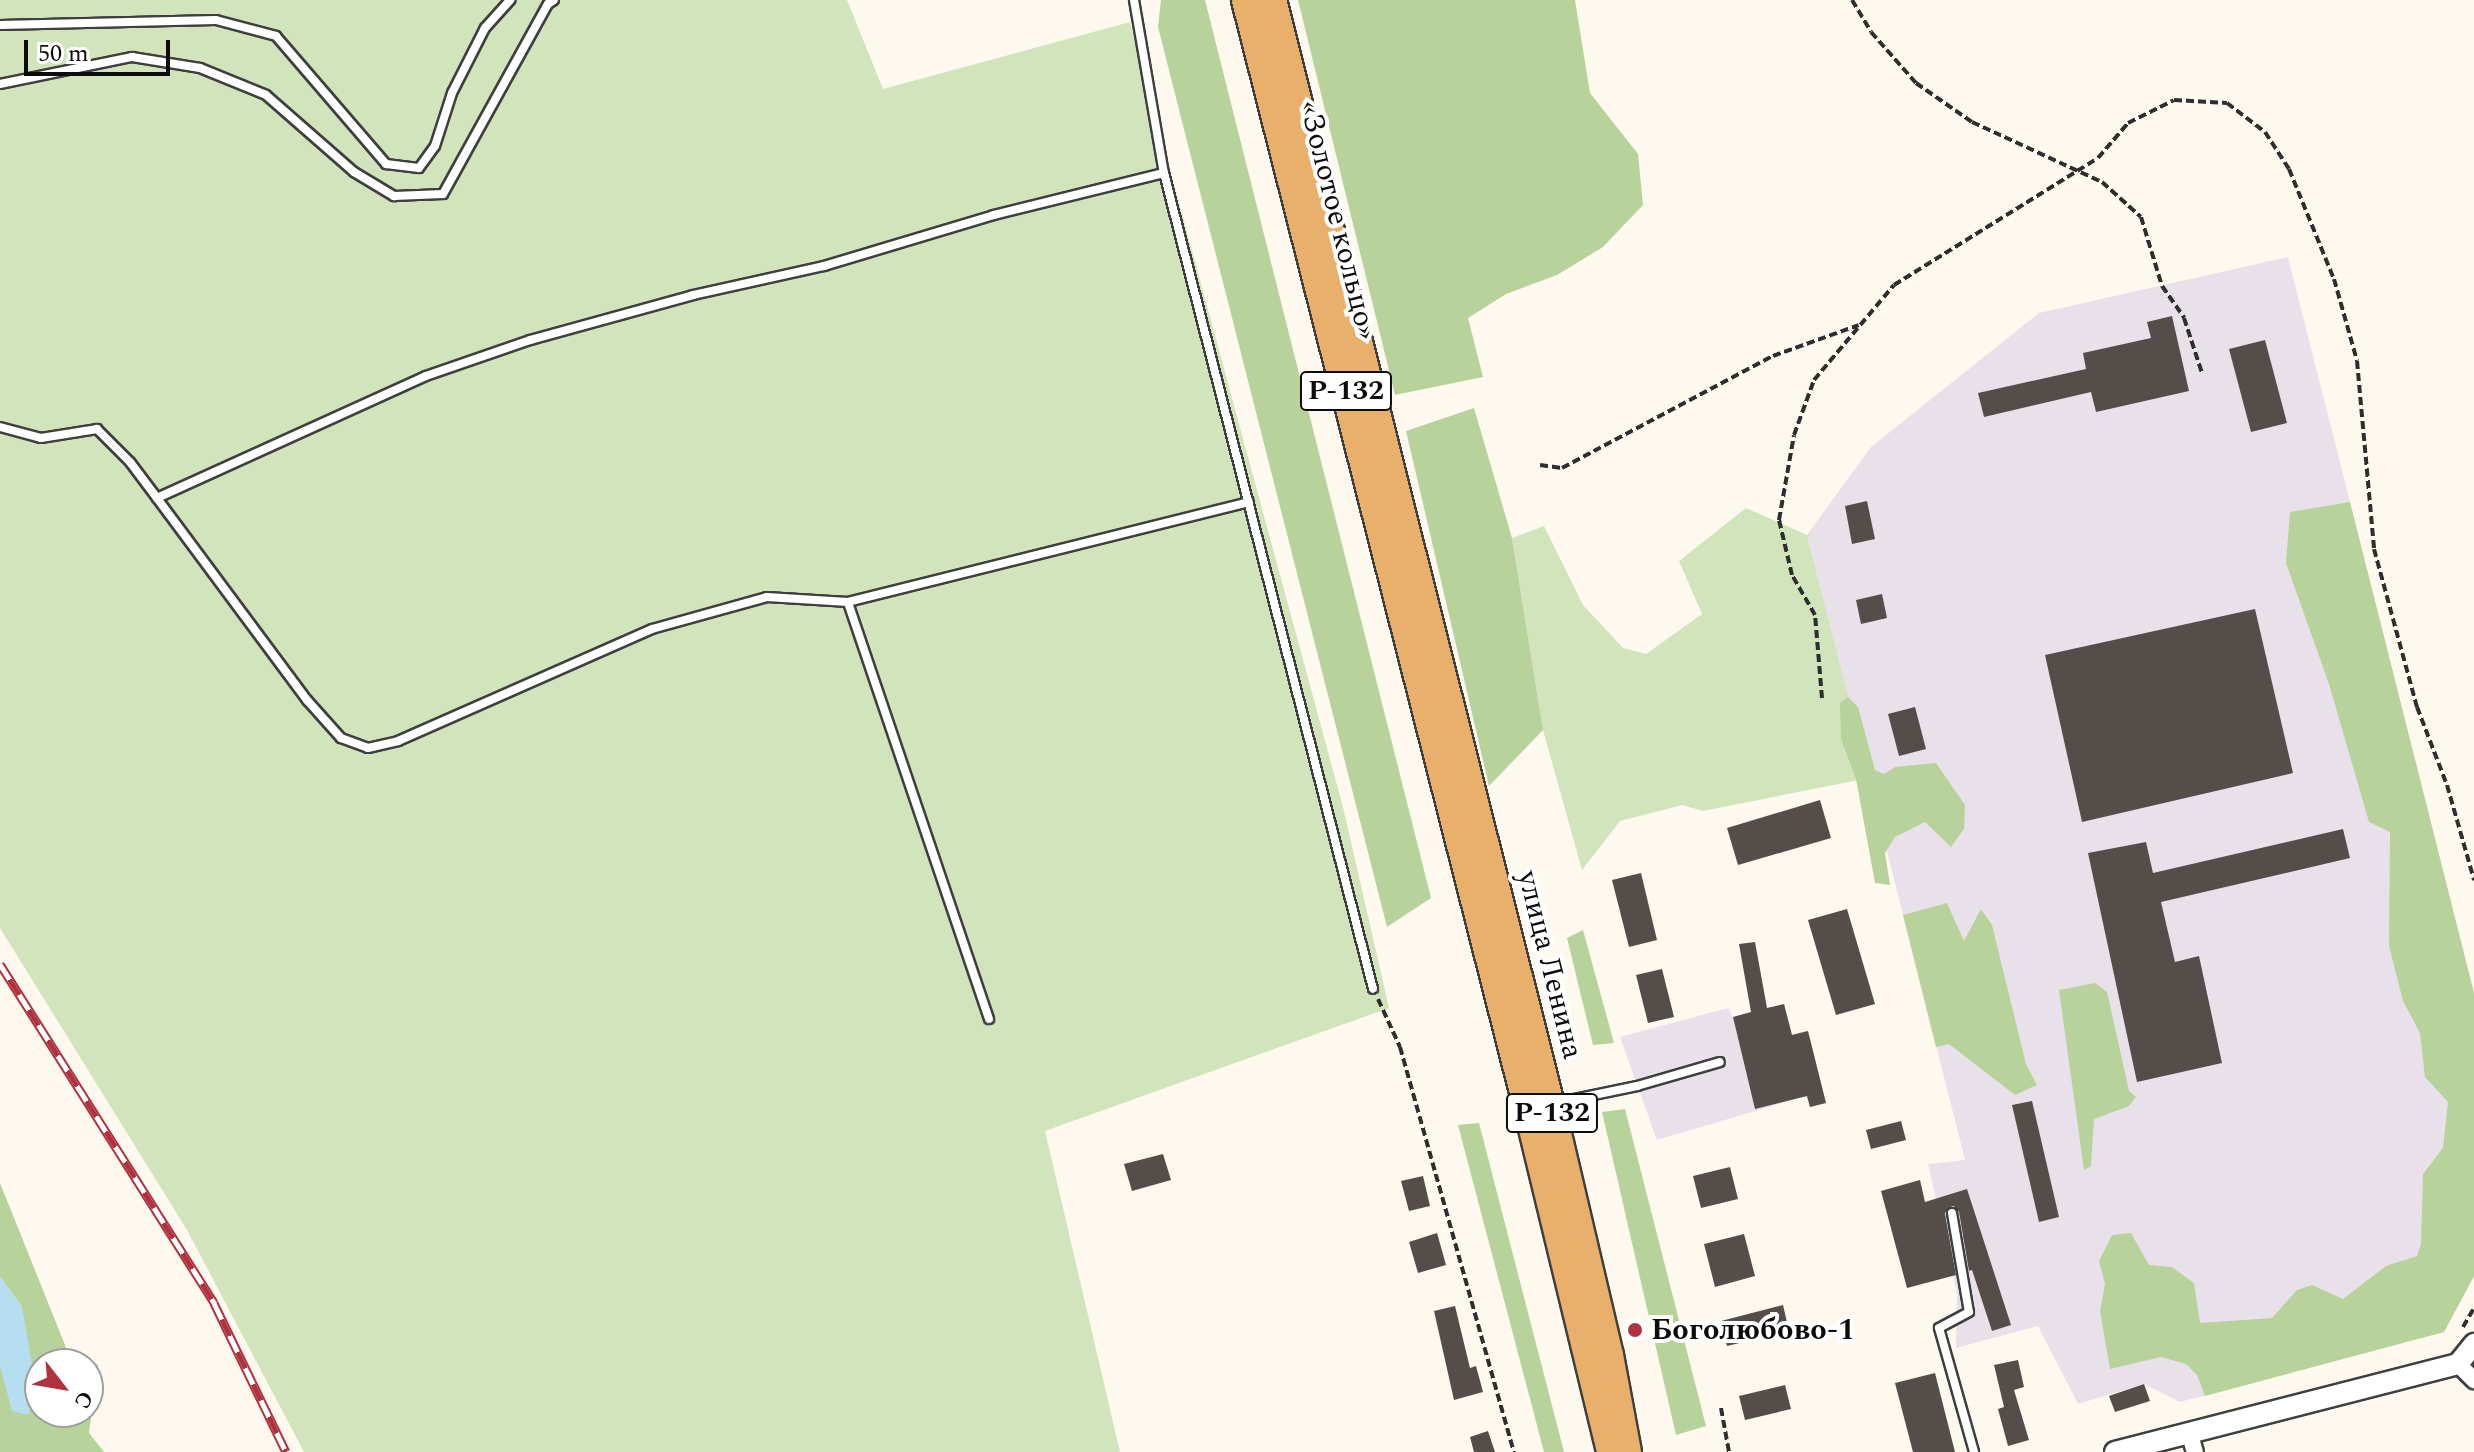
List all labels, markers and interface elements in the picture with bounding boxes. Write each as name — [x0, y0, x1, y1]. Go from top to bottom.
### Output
scale bar — [28, 24, 174, 74]
text: 50 m — [38, 36, 89, 72]
street label: «Золотое кольцо» — [1291, 97, 1385, 343]
road number: Р-132 — [1298, 367, 1394, 415]
street label: улица Ленина — [1509, 867, 1591, 1063]
road number: Р-132 — [1504, 1089, 1600, 1137]
place label: Боголюбово-1 — [1651, 1312, 1855, 1348]
marker: Боголюбово-1 — [1626, 1321, 1644, 1339]
north arrow — [24, 1348, 104, 1428]
text: С — [65, 1384, 101, 1415]

